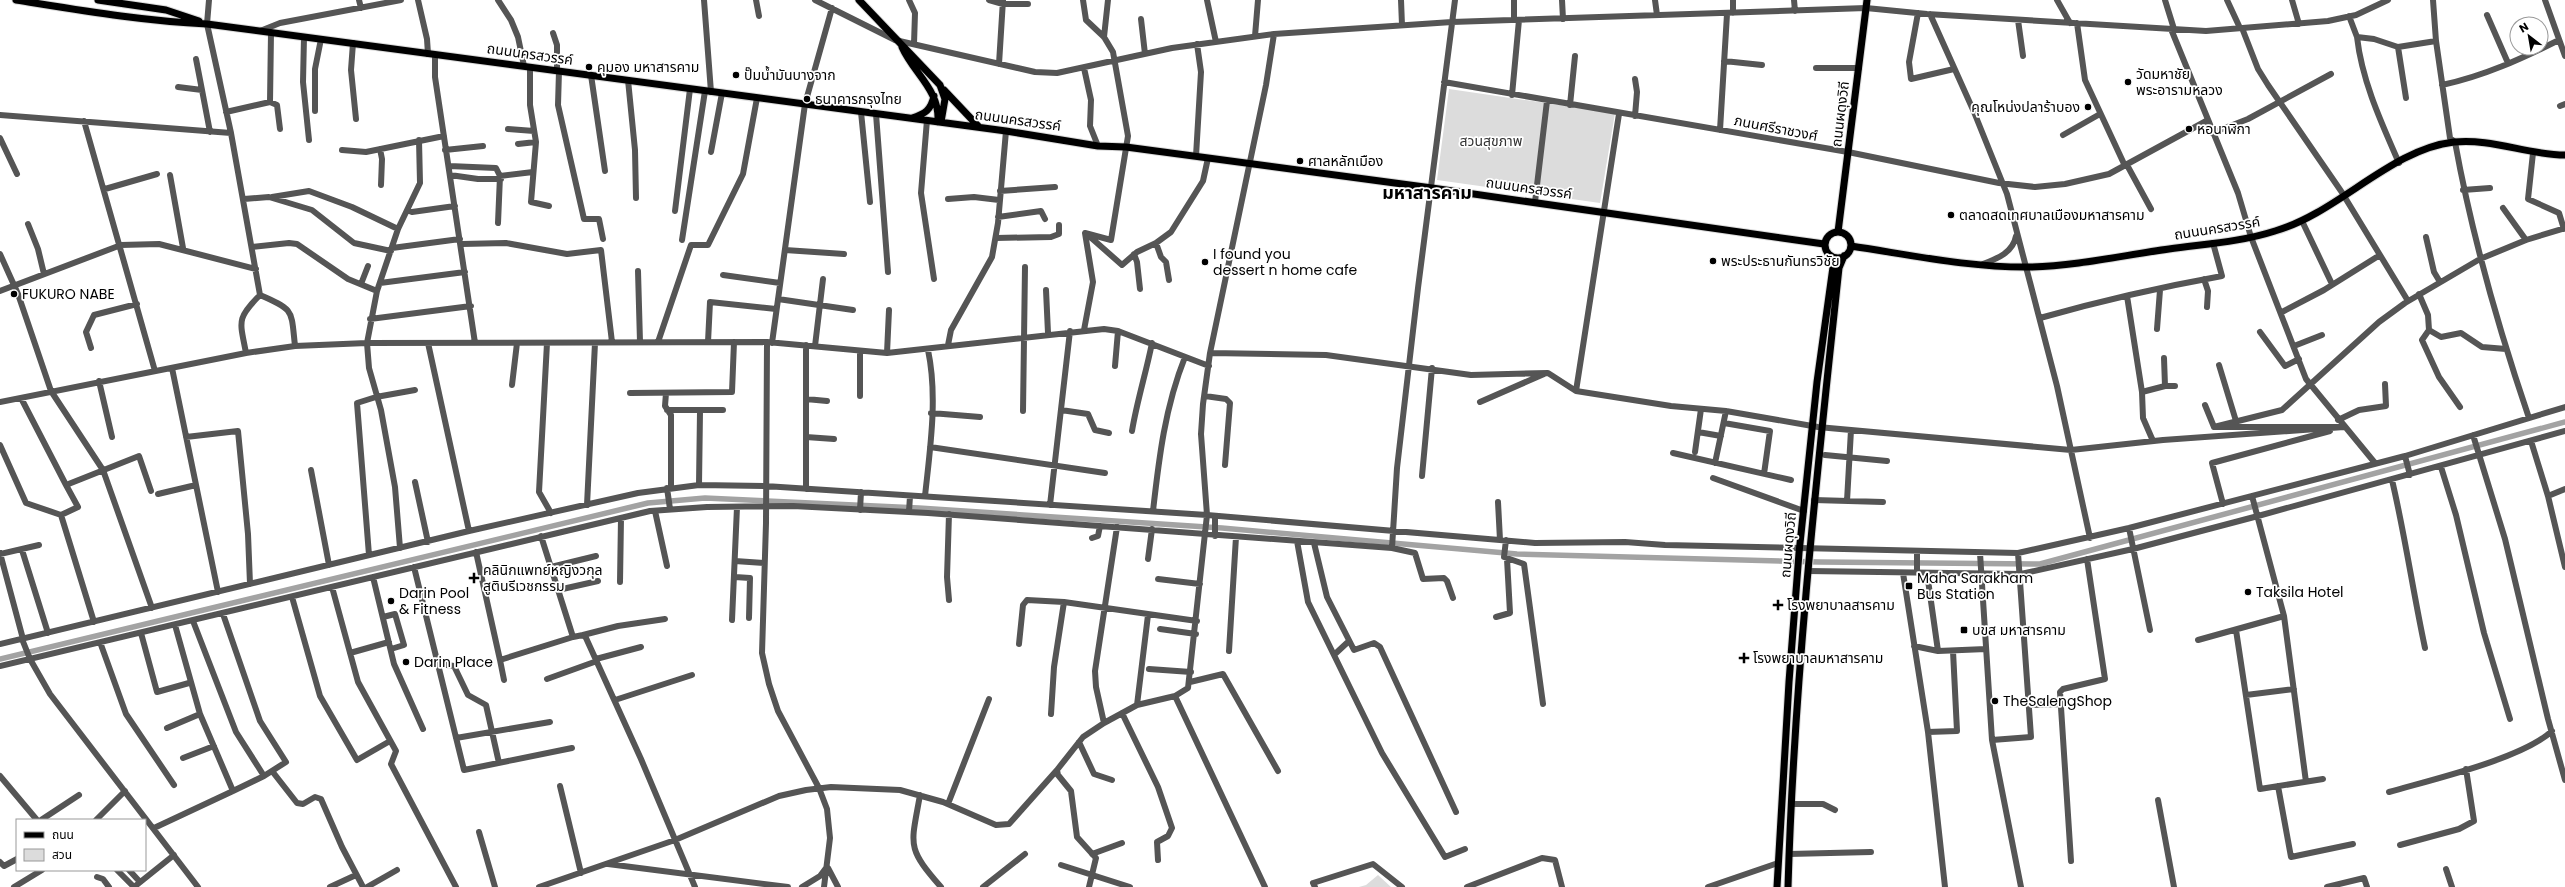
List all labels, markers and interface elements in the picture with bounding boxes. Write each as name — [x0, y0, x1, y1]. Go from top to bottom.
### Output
north arrow — [2509, 16, 2549, 56]
text: N — [2516, 18, 2532, 36]
street label: ถนนนครสวรรค์ — [486, 38, 574, 70]
place label: คุมอง มหาสารคาม — [597, 57, 699, 77]
marker: คุมอง มหาสารคาม — [584, 62, 594, 72]
place label: วัดมหาชัย พระอารามหลวง — [2136, 64, 2223, 100]
place label: ปั๊มน้ำมันบางจาก — [744, 65, 836, 85]
marker: ปั๊มน้ำมันบางจาก — [731, 70, 741, 80]
marker: วัดมหาชัย พระอารามหลวง — [2123, 77, 2133, 87]
street label: ถนนผดุงวิถี — [1826, 80, 1854, 148]
place label: ธนาคารกรุงไทย — [815, 89, 902, 109]
marker: ธนาคารกรุงไทย — [802, 94, 812, 104]
place label: คุณโหน่งปลาร้าบอง — [1971, 97, 2080, 117]
marker: คุณโหน่งปลาร้าบอง — [2083, 102, 2093, 112]
street label: ถนนนครสวรรค์ — [974, 104, 1062, 136]
street label: ภนนศรีราชวงศ์ — [1733, 110, 1820, 146]
place label: หอนาฬิกา — [2197, 119, 2251, 139]
marker: หอนาฬิกา — [2184, 124, 2194, 134]
park label: สวนสุขภาพ — [1460, 131, 1523, 151]
place label: ศาลหลักเมือง — [1308, 151, 1383, 171]
marker: ศาลหลักเมือง — [1295, 156, 1305, 166]
street label: ถนนนครสวรรค์ — [1485, 172, 1573, 204]
district label: มหาสารคาม — [1382, 180, 1472, 205]
place label: ตลาดสดเทศบาลเมืองมหาสารคาม — [1959, 205, 2145, 225]
marker: ตลาดสดเทศบาลเมืองมหาสารคาม — [1946, 210, 1956, 220]
street label: ถนนนครสวรรค์ — [2173, 211, 2261, 245]
place label: I found you dessert n home cafe — [1213, 244, 1358, 280]
place label: พระประธานกันทรวิชัย — [1721, 251, 1839, 271]
marker: พระประธานกันทรวิชัย — [1708, 256, 1718, 266]
marker: I found you dessert n home cafe — [1200, 257, 1210, 267]
place label: FUKURO NABE — [22, 284, 115, 304]
marker: FUKURO NABE — [9, 289, 19, 299]
street label: ถนนผดุงวิถี — [1775, 511, 1801, 579]
place label: คลินิกแพทย์หญิงวกุล สูตินรีเวชกรรม — [483, 560, 603, 596]
place label: Maha Sarakham Bus Station — [1917, 568, 2033, 604]
marker: คลินิกแพทย์หญิงวกุล สูตินรีเวชกรรม — [468, 572, 480, 584]
marker: Maha Sarakham Bus Station — [1904, 581, 1914, 591]
place label: Taksila Hotel — [2256, 582, 2344, 602]
place label: Darin Pool & Fitness — [399, 583, 469, 619]
marker: Taksila Hotel — [2243, 587, 2253, 597]
place label: โรงพยาบาลสารคาม — [1787, 595, 1895, 615]
marker: Darin Pool & Fitness — [386, 596, 396, 606]
marker: โรงพยาบาลสารคาม — [1772, 599, 1784, 611]
place label: บขส มหาสารคาม — [1972, 620, 2066, 640]
marker: บขส มหาสารคาม — [1959, 625, 1969, 635]
place label: โรงพยาบาลมหาสารคาม — [1753, 648, 1883, 668]
place label: Darin Place — [414, 652, 493, 672]
marker: โรงพยาบาลมหาสารคาม — [1738, 652, 1750, 664]
marker: Darin Place — [401, 657, 411, 667]
place label: TheSalengShop — [2003, 691, 2112, 711]
marker: TheSalengShop — [1990, 696, 2000, 706]
legend — [16, 819, 146, 871]
text: ถนน — [52, 826, 74, 843]
text: สวน — [52, 846, 72, 863]

